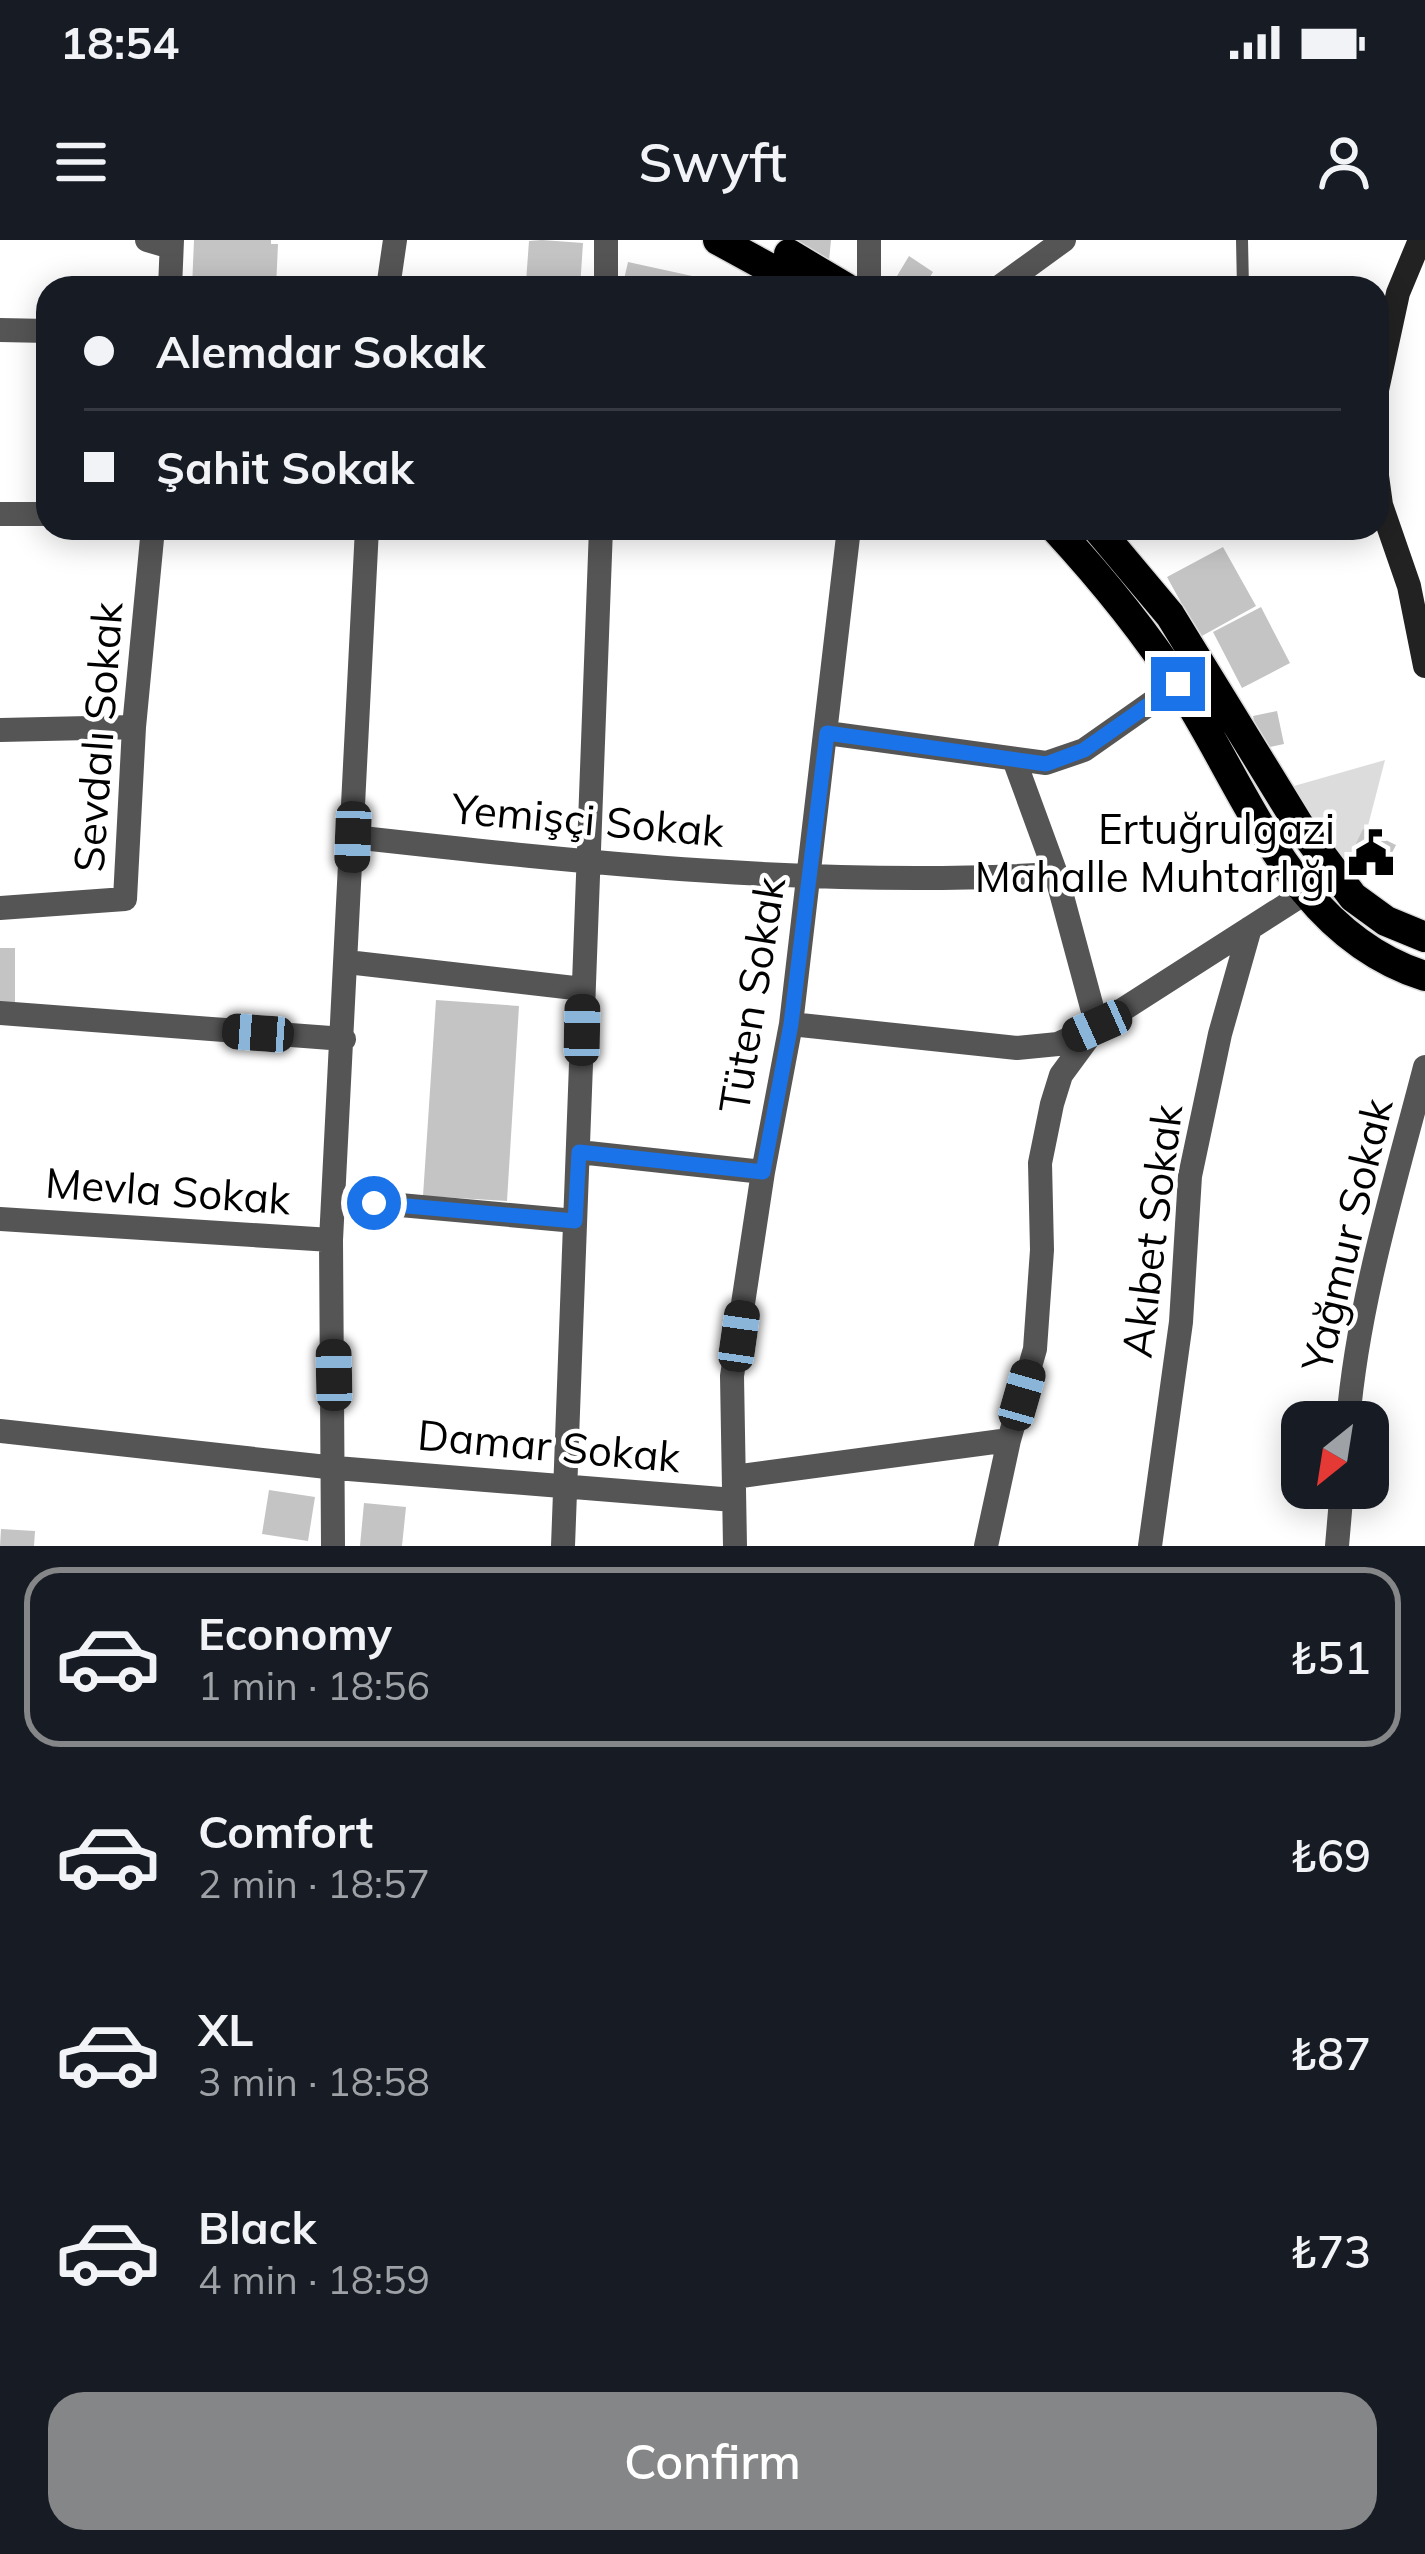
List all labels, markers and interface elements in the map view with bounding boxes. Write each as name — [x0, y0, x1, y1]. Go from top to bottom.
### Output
text: 18:54 — [60, 14, 179, 70]
text: Swyft — [638, 128, 787, 196]
icon: menu — [48, 129, 114, 195]
icon: person — [1311, 129, 1377, 195]
text: Alemdar Sokak — [156, 323, 485, 379]
text: Şahit Sokak — [156, 439, 414, 495]
street label: Sevdalı Sokak — [62, 600, 133, 874]
route end — [1151, 657, 1205, 711]
street label: Yemişçi Sokak — [449, 781, 727, 858]
car — [334, 800, 372, 874]
place label: Ertuğrulgazi Mahalle Muhtarlığı — [975, 802, 1335, 903]
public building icon: Ertuğrulgazi Mahalle Muhtarlığı — [1346, 828, 1396, 878]
street label: Tüten Sokak — [707, 873, 796, 1117]
car — [563, 994, 601, 1066]
car — [1057, 995, 1137, 1057]
car — [221, 1013, 295, 1053]
street label: Yağmur Sokak — [1289, 1093, 1404, 1378]
street label: Akıbet Sokak — [1110, 1101, 1193, 1361]
street label: Mevla Sokak — [44, 1156, 293, 1226]
route start — [347, 1176, 401, 1230]
car — [716, 1298, 762, 1374]
car — [315, 1339, 353, 1411]
car — [995, 1355, 1049, 1435]
north arrow — [1281, 1401, 1389, 1509]
map controls — [1281, 1401, 1389, 1509]
street label: Damar Sokak — [416, 1408, 683, 1483]
icon: car — [54, 1603, 162, 1711]
text: Economy — [198, 1605, 392, 1661]
text: ₺51 — [1290, 1629, 1371, 1685]
text: 1 min · 18:56 — [198, 1661, 430, 1710]
icon: car — [54, 1801, 162, 1909]
text: Comfort — [198, 1803, 373, 1859]
text: ₺69 — [1290, 1827, 1371, 1883]
text: 2 min · 18:57 — [198, 1859, 430, 1908]
icon: car — [54, 1999, 162, 2107]
text: XL — [198, 2001, 253, 2057]
text: ₺87 — [1290, 2025, 1371, 2081]
text: 3 min · 18:58 — [198, 2057, 430, 2106]
icon: car — [54, 2197, 162, 2305]
text: Black — [198, 2199, 316, 2255]
text: ₺73 — [1290, 2223, 1371, 2279]
text: 4 min · 18:59 — [198, 2255, 430, 2304]
button: Confirm — [48, 2392, 1377, 2530]

